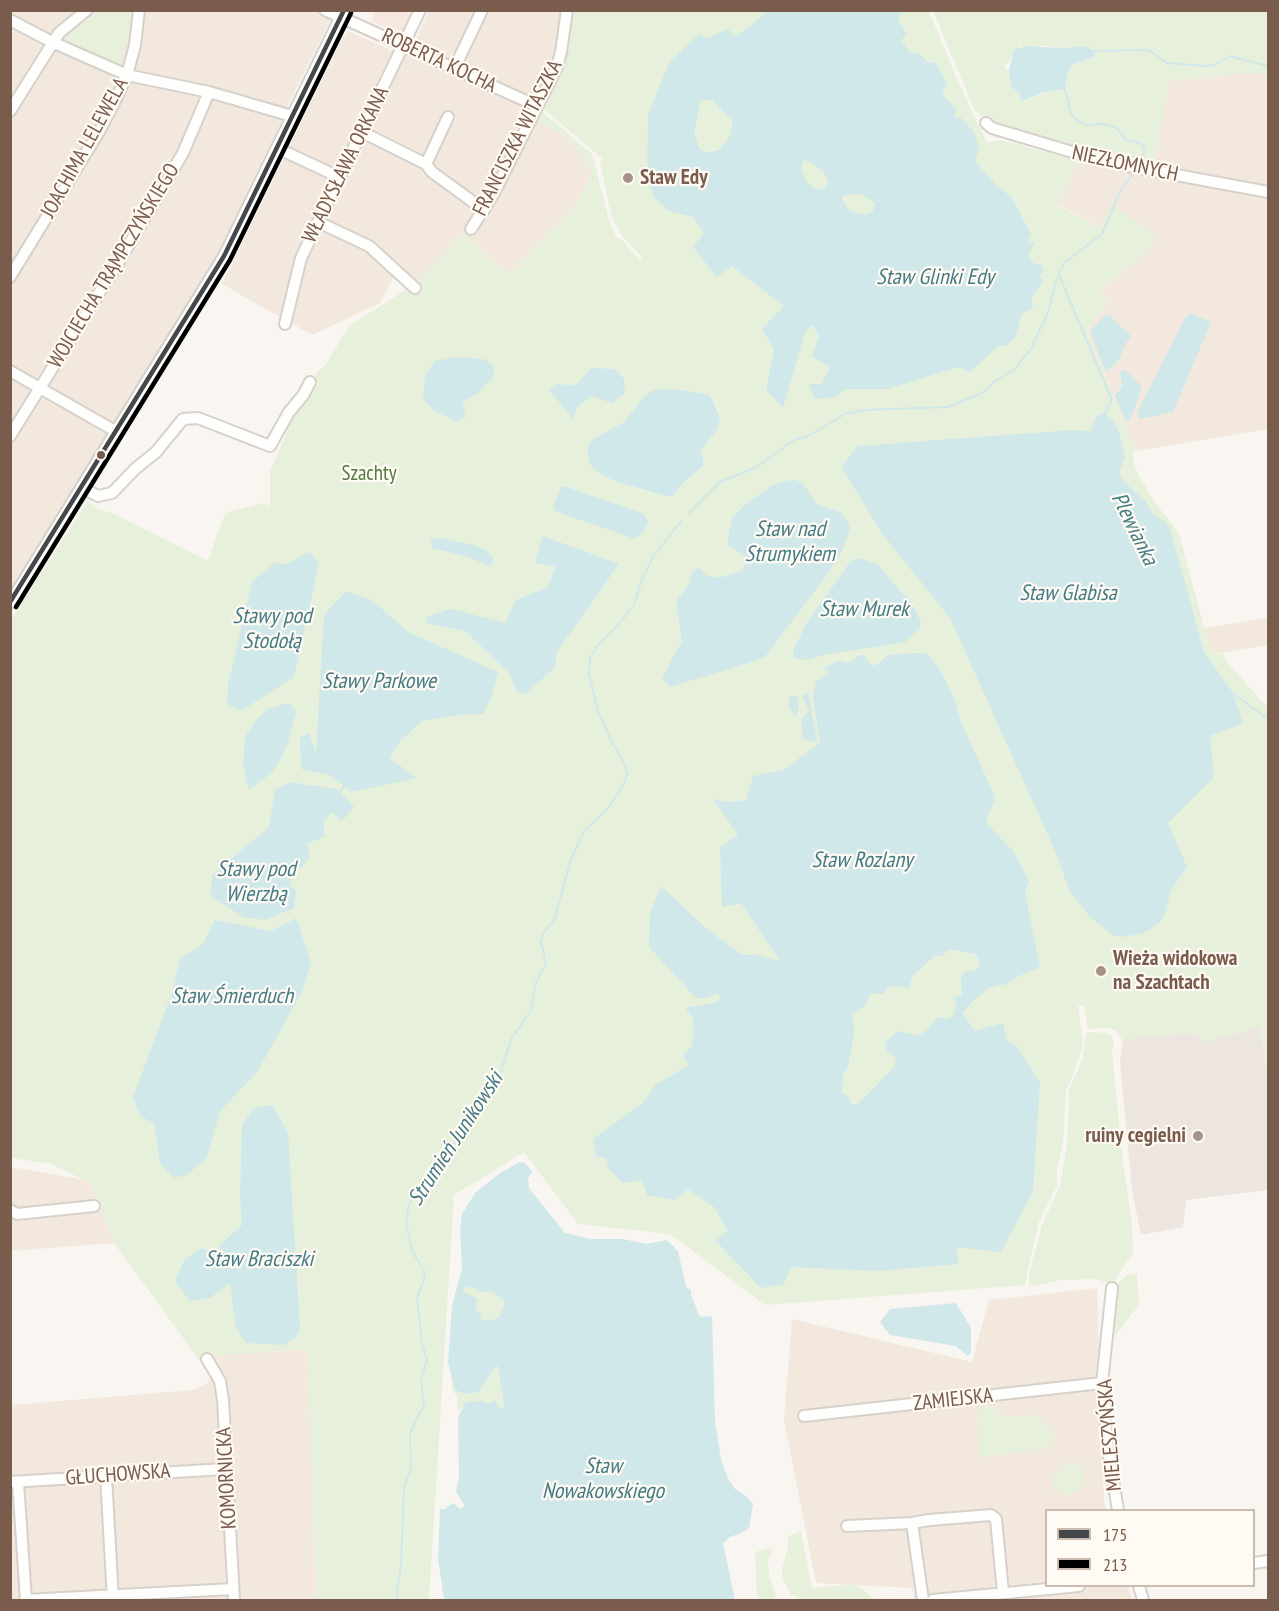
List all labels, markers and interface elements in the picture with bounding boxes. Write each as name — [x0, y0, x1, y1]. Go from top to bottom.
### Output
street label: ROBERTA KOCHA — [378, 23, 500, 99]
street label: FRANCISZKA WITASZKA — [468, 56, 568, 220]
street label: JOACHIMA LELEWELA — [36, 73, 134, 223]
street label: WŁADYSŁAWA ORKANA — [297, 83, 395, 247]
street label: NIEZŁOMNYCH — [1070, 140, 1180, 188]
street label: WOJCIECHA TRĄMPCZYŃSKIEGO — [43, 159, 185, 373]
place label: Staw Edy — [640, 165, 708, 191]
marker: Staw Edy — [621, 171, 635, 185]
water label: Staw Glinki Edy — [876, 265, 994, 291]
unlabelled marker — [95, 449, 107, 461]
park label: Szachty — [341, 461, 397, 487]
water label: Plewianka — [1105, 488, 1163, 570]
water label: Staw nad Strumykiem — [745, 517, 835, 568]
water label: Staw Glabisa — [1019, 581, 1117, 607]
water label: Staw Murek — [819, 597, 909, 623]
water label: Stawy pod Stodołą — [233, 604, 311, 656]
water label: Stawy Parkowe — [322, 669, 436, 695]
water label: Staw Rozlany — [812, 848, 912, 874]
water label: Stawy pod Wierzbą — [217, 857, 295, 908]
place label: Wieża widokowa na Szachtach — [1113, 946, 1238, 996]
marker: Wieża widokowa na Szachtach — [1094, 964, 1108, 978]
water label: Staw Śmierduch — [171, 984, 293, 1010]
water label: Strumień Junikowski — [403, 1067, 509, 1211]
place label: ruiny cegielni — [1085, 1123, 1186, 1149]
marker: ruiny cegielni — [1191, 1129, 1205, 1143]
water label: Staw Braciszki — [205, 1247, 313, 1273]
street label: MIELESZYŃSKA — [1093, 1378, 1127, 1492]
street label: ZAMIEJSKA — [912, 1383, 994, 1417]
street label: KOMORNICKA — [212, 1426, 242, 1530]
water label: Staw Nowakowskiego — [542, 1454, 664, 1506]
street label: GŁUCHOWSKA — [65, 1459, 171, 1491]
legend — [1045, 1509, 1255, 1587]
text: 175 — [1103, 1523, 1127, 1546]
text: 213 — [1103, 1553, 1127, 1576]

